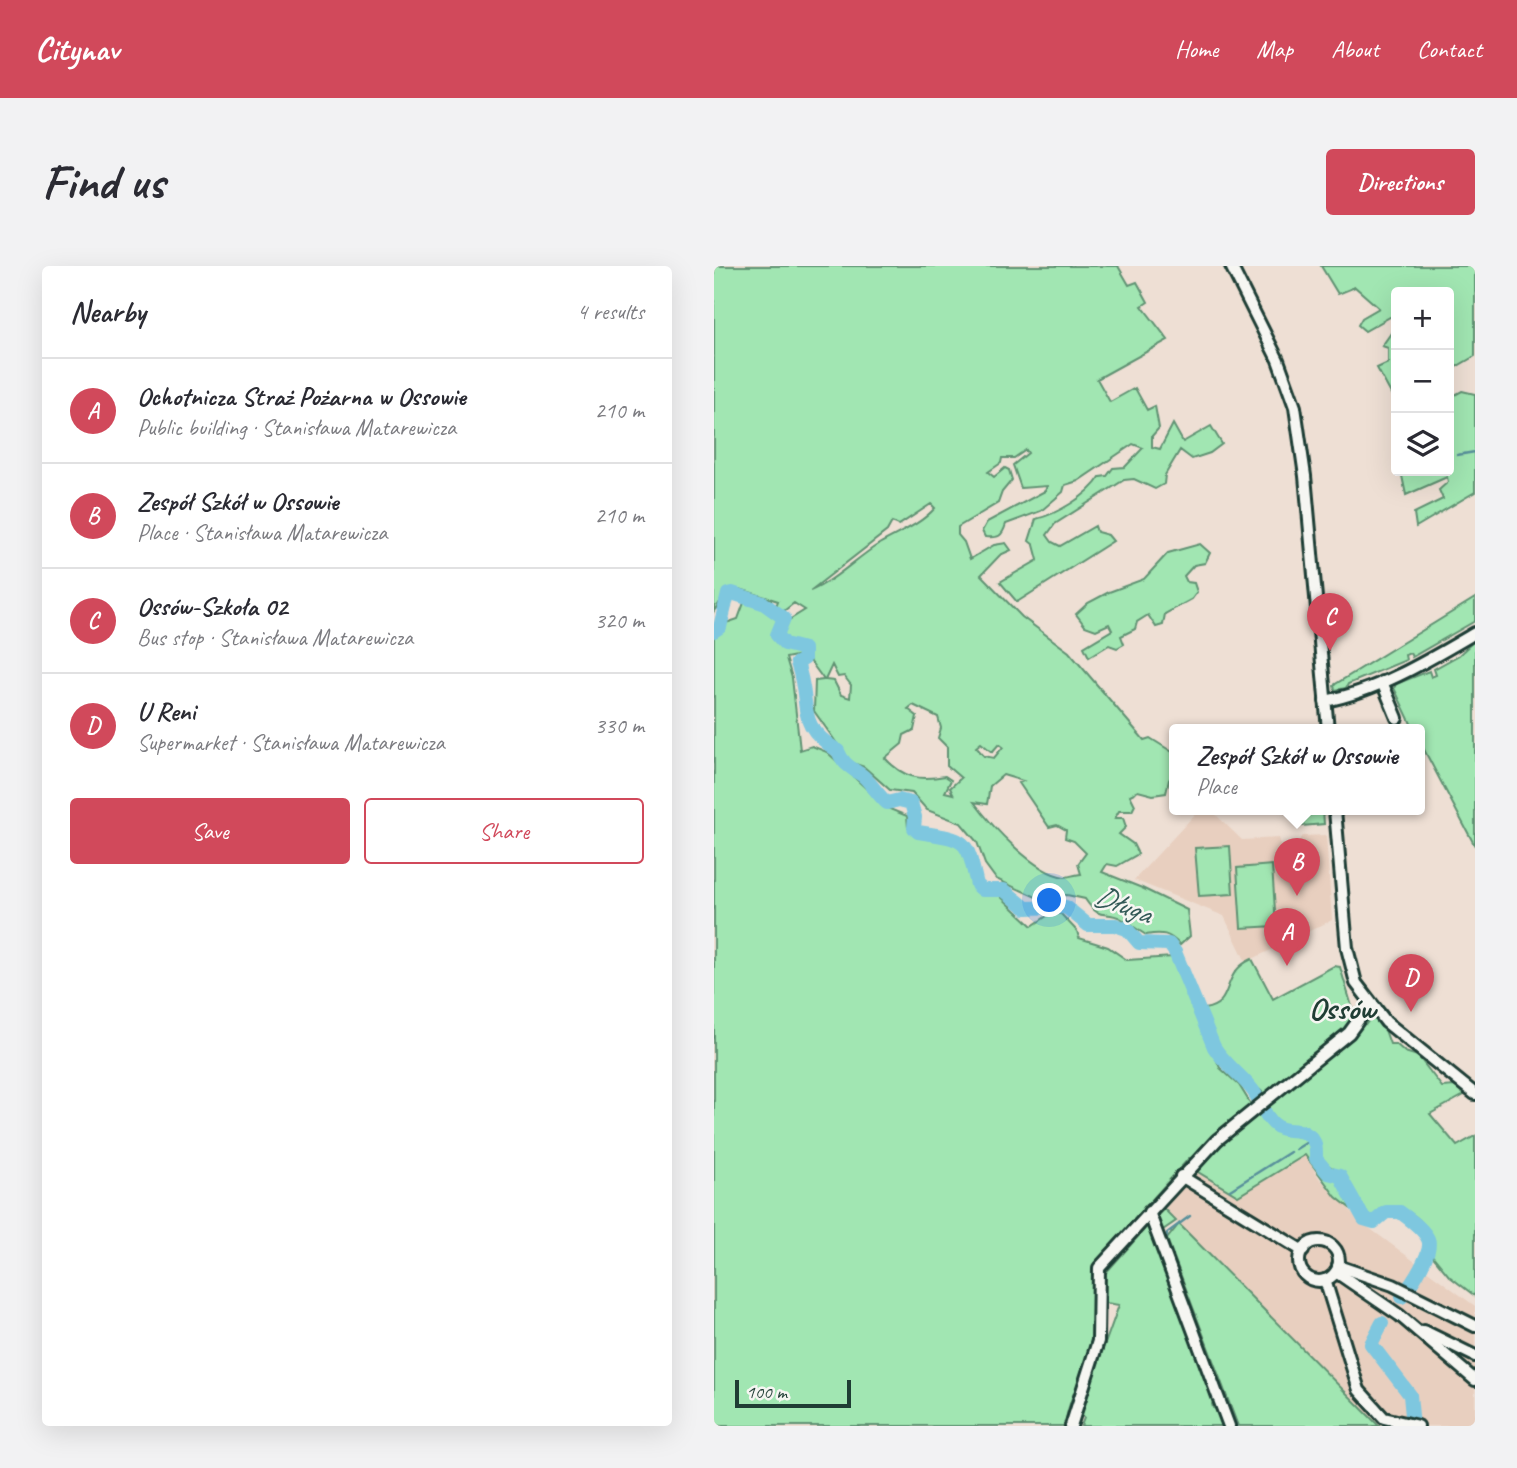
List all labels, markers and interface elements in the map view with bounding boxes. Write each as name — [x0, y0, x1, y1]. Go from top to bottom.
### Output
text: Citynav — [35, 28, 119, 70]
text: Home — [1175, 34, 1218, 64]
text: Map — [1256, 34, 1293, 64]
text: About — [1331, 34, 1379, 64]
text: Contact — [1417, 34, 1482, 64]
button: Directions — [1326, 149, 1475, 215]
text: Find us — [42, 151, 164, 213]
map controls — [1391, 287, 1454, 476]
button: + — [1391, 287, 1454, 350]
text: Nearby — [70, 293, 146, 331]
text: 4 results — [577, 297, 644, 326]
button: − — [1391, 350, 1454, 413]
text: Ochotnicza Straż Pożarna w Ossowie — [137, 380, 466, 413]
text: A — [87, 396, 99, 425]
text: 210 m — [595, 396, 644, 425]
text: Public building · Stanisława Matarewicza — [137, 413, 456, 442]
button: layers — [1391, 413, 1454, 476]
text: Zespół Szkół w Ossowie — [137, 485, 339, 518]
text: B — [87, 501, 99, 530]
text: 210 m — [595, 501, 644, 530]
text: Place · Stanisława Matarewicza — [137, 518, 387, 547]
text: Ossów-Szkoła 02 — [137, 590, 288, 623]
pin: C — [1307, 593, 1353, 651]
text: C — [88, 606, 98, 635]
text: 320 m — [595, 606, 644, 635]
text: Bus stop · Stanisława Matarewicza — [137, 623, 413, 652]
text: U Reni — [137, 695, 195, 728]
text: D — [86, 711, 100, 740]
text: 330 m — [595, 711, 644, 740]
popup — [1169, 724, 1425, 815]
text: Supermarket · Stanisława Matarewicza — [137, 728, 445, 757]
text: Zespół Szkół w Ossowie — [1196, 739, 1398, 772]
text: Place — [1196, 772, 1237, 801]
button: Save — [70, 798, 350, 864]
button: Share — [364, 798, 644, 864]
pin: B — [1274, 838, 1320, 896]
water label: Długa — [1089, 876, 1160, 933]
your location — [1032, 883, 1066, 917]
pin: A — [1264, 908, 1310, 966]
pin: D — [1388, 954, 1434, 1012]
district label: Ossów — [1309, 988, 1379, 1029]
scale bar — [735, 1377, 850, 1409]
text: 100 m — [746, 1380, 787, 1404]

